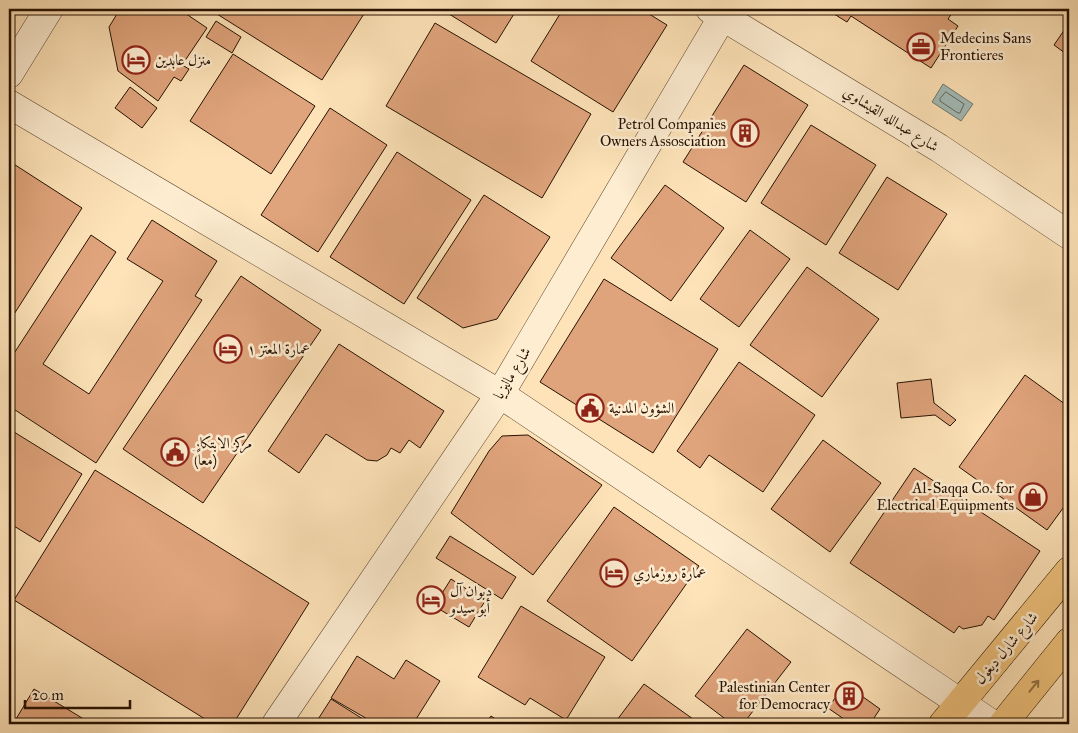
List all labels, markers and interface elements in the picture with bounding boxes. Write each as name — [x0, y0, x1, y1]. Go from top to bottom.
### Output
place label: Medecins Sans Frontieres — [940, 29, 1031, 64]
office icon: Medecins Sans Frontieres — [906, 32, 936, 62]
hotel icon: منزل عابدين — [121, 45, 151, 75]
place label: منزل عابدين — [155, 51, 211, 69]
street label: شارع عبدالله القيشاوي — [838, 82, 942, 159]
place label: Petrol Companies Owners Assosciation — [600, 115, 726, 150]
building icon: Petrol Companies Owners Assosciation — [730, 118, 760, 148]
hotel icon: عمارة المعتز ١ — [213, 334, 243, 364]
place label: عمارة المعتز ١ — [247, 340, 310, 358]
street label: شارع ماليزيا — [489, 344, 538, 404]
public building icon: الشؤون المدنية — [575, 393, 605, 423]
place label: الشؤون المدنية — [609, 399, 674, 417]
place label: مركز الابتكار (معاً) — [192, 434, 252, 470]
public building icon: مركز الابتكار (معاً) — [160, 437, 190, 467]
place label: Al-Saqqa Co. for Electrical Equipments — [877, 479, 1014, 515]
shop icon: Al-Saqqa Co. for Electrical Equipments — [1018, 482, 1048, 512]
hotel icon: عمارة روزماري — [599, 558, 629, 588]
place label: عمارة روزماري — [633, 564, 706, 585]
place label: ديوان آل أبو سيدو — [448, 582, 492, 617]
hotel icon: ديوان آل أبو سيدو — [416, 585, 446, 615]
street label: شارع شارل ديغول — [971, 608, 1044, 690]
scale bar — [25, 678, 130, 710]
place label: Palestinian Center for Democracy — [719, 678, 831, 713]
one-way arrow — [1028, 680, 1039, 693]
building icon: Palestinian Center for Democracy — [834, 681, 864, 711]
text: 20 m — [32, 686, 64, 704]

